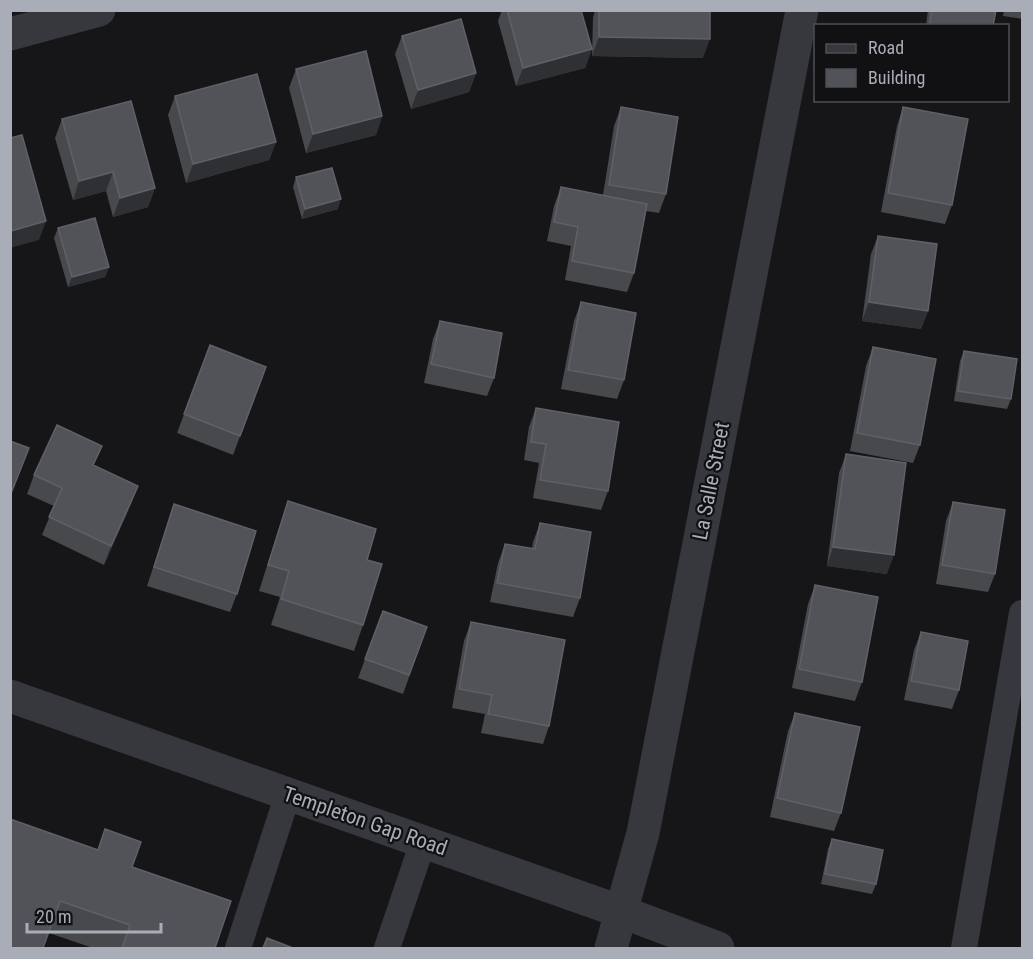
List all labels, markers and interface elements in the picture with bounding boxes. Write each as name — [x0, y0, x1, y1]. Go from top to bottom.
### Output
legend — [814, 24, 1009, 102]
text: Road — [868, 37, 904, 58]
text: Building — [868, 67, 925, 88]
street label: La Salle Street — [688, 420, 734, 542]
street label: Templeton Gap Road — [280, 782, 450, 860]
scale bar — [27, 896, 160, 934]
text: 20 m — [36, 906, 71, 927]

